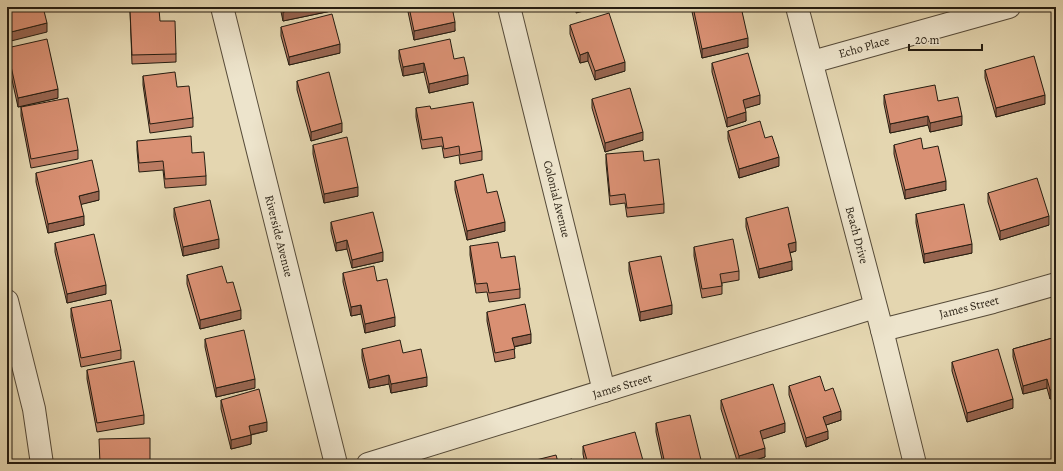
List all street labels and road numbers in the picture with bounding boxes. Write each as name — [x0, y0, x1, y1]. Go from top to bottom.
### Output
street label: Echo Place — [837, 32, 891, 62]
street label: Colonial Avenue — [540, 159, 574, 239]
street label: Riverside Avenue — [261, 193, 297, 279]
street label: Beach Drive — [842, 205, 872, 265]
street label: James Street — [937, 292, 1001, 322]
street label: James Street — [590, 369, 654, 403]

